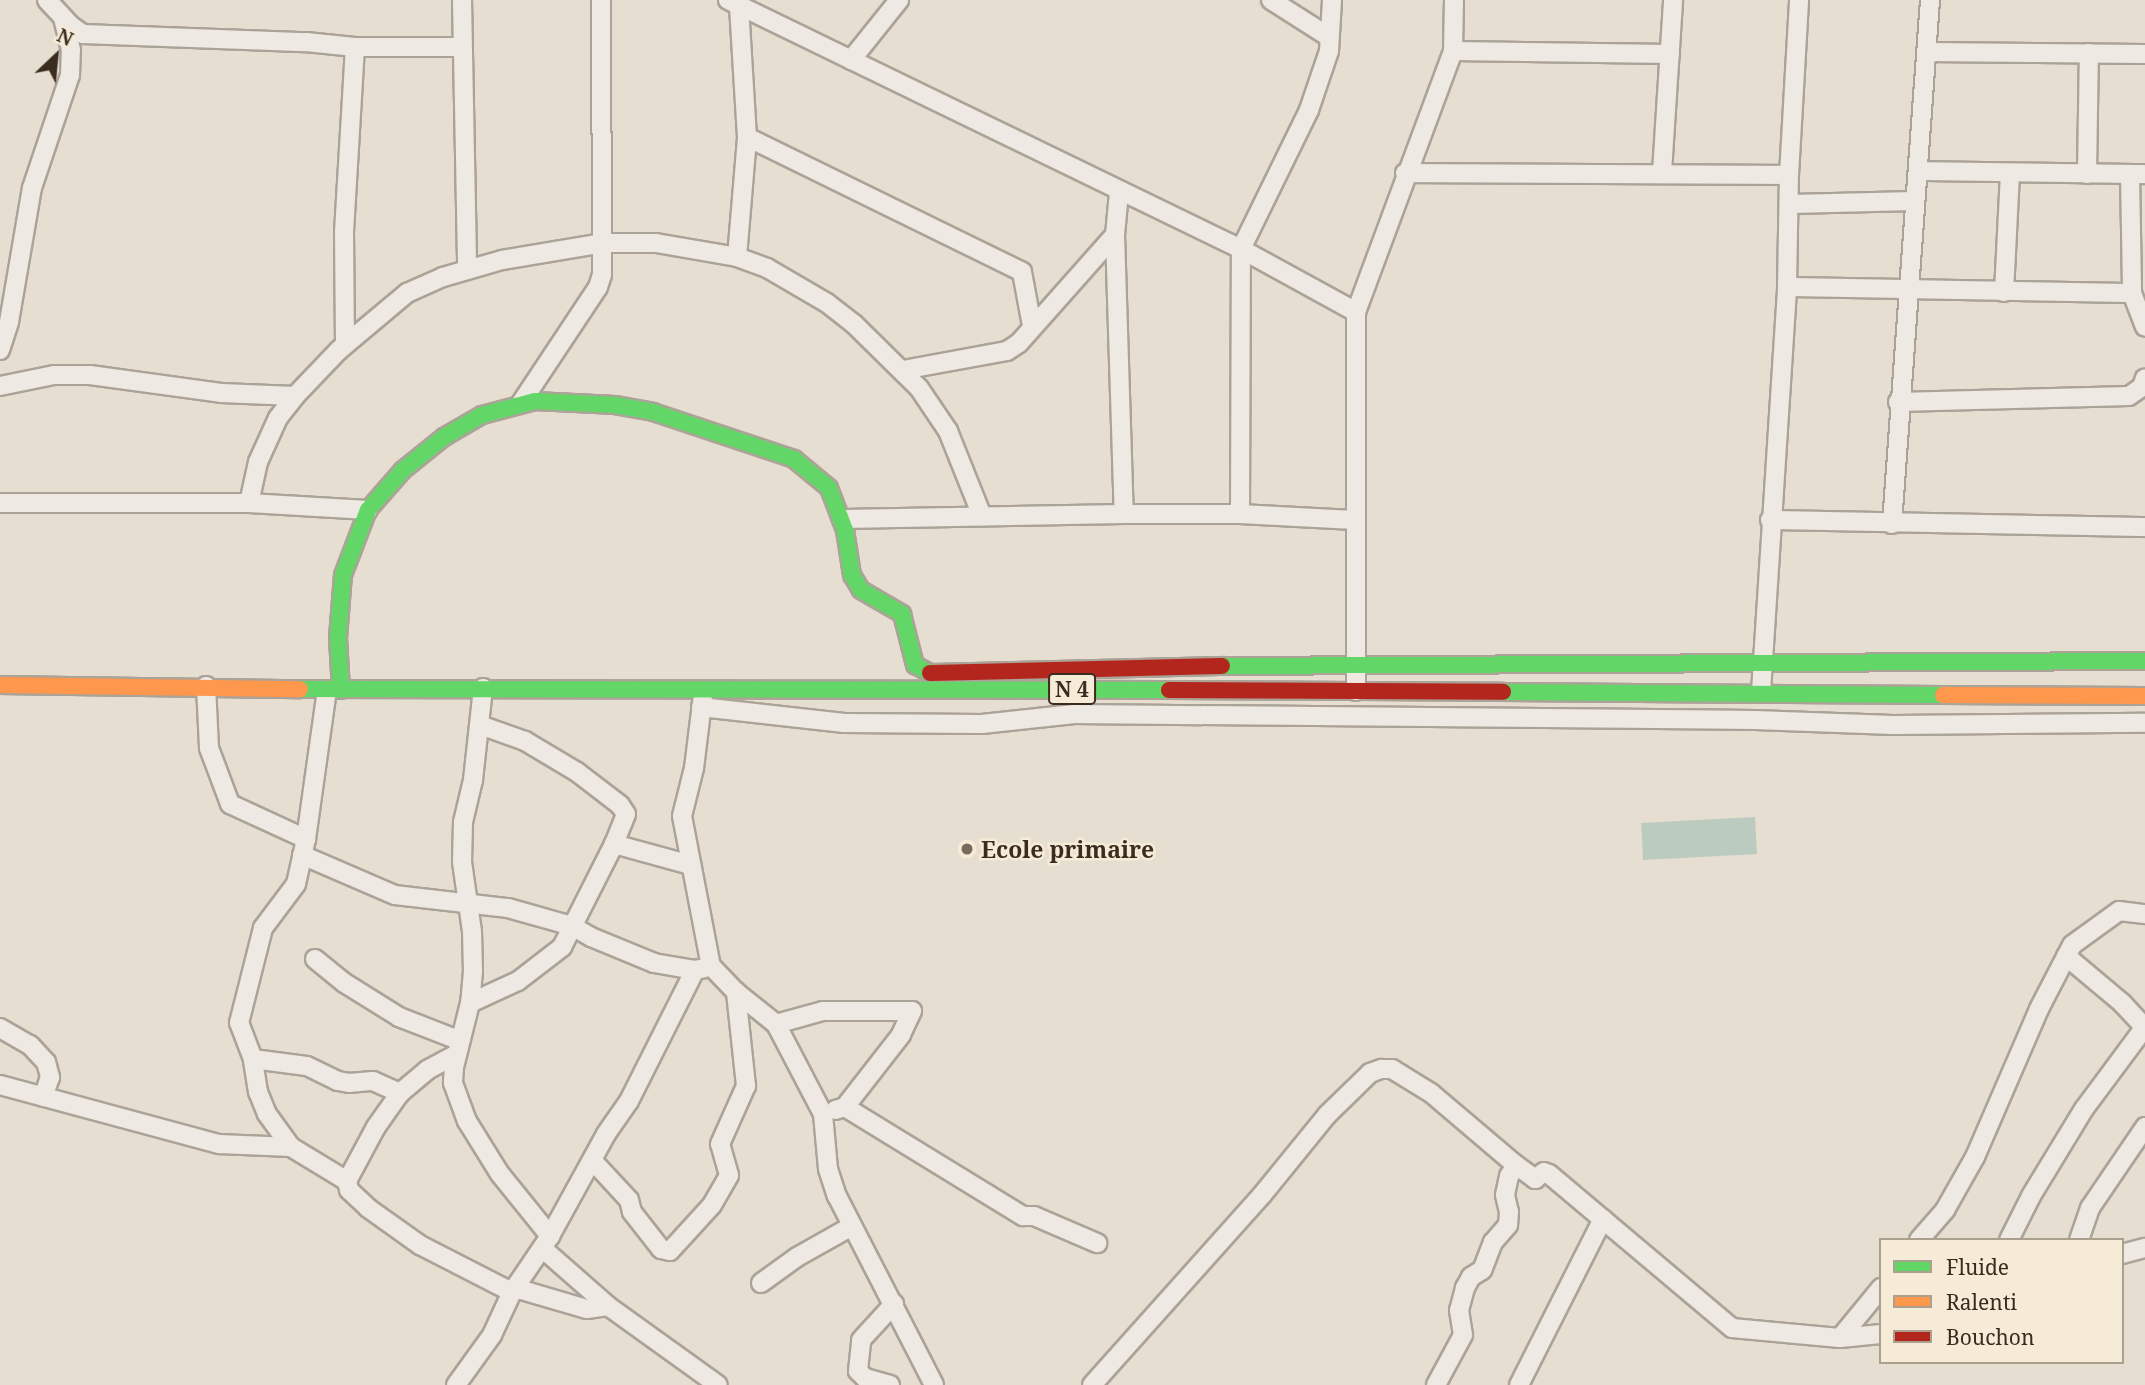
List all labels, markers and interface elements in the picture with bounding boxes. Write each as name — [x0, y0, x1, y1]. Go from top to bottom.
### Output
north arrow — [21, 21, 91, 91]
text: N — [53, 22, 78, 52]
road number: N 4 — [1048, 672, 1096, 706]
place label: Ecole primaire — [981, 835, 1154, 863]
marker: Ecole primaire — [959, 841, 975, 857]
legend — [1879, 1238, 2124, 1364]
text: Fluide — [1946, 1253, 2009, 1281]
text: Ralenti — [1946, 1288, 2017, 1316]
text: Bouchon — [1946, 1323, 2035, 1351]

